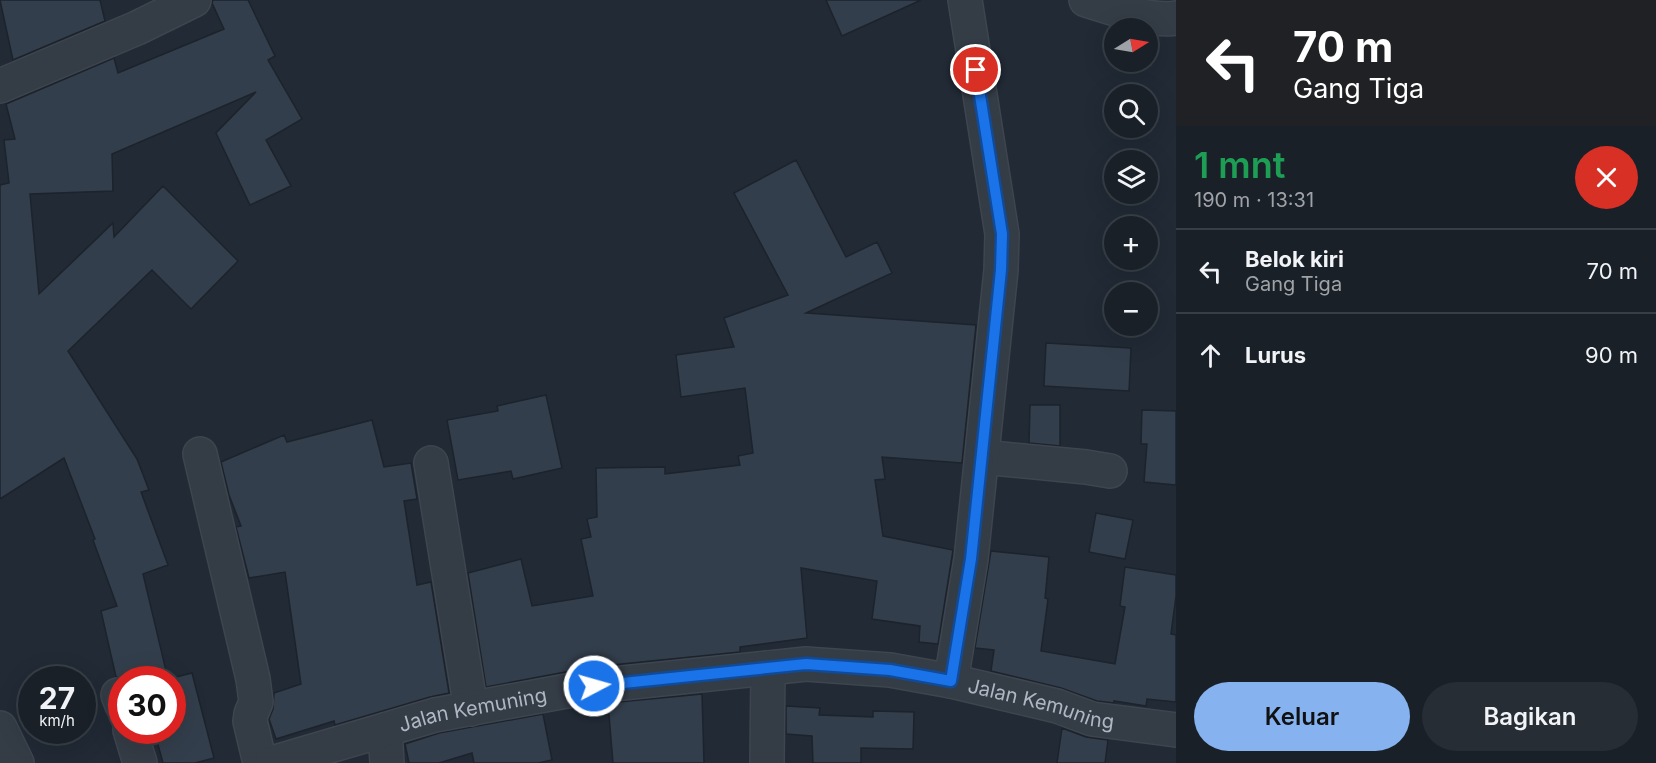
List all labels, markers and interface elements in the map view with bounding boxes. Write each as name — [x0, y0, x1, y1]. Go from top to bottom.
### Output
north arrow — [1104, 18, 1158, 72]
map controls — [1104, 18, 1158, 336]
text: 70 m — [1293, 21, 1393, 72]
icon: left — [1194, 24, 1272, 102]
pin — [950, 44, 1001, 95]
icon: arrive — [959, 53, 992, 86]
text: Gang Tiga — [1293, 72, 1424, 105]
button: search — [1104, 84, 1158, 138]
text: 1 mnt — [1194, 143, 1285, 187]
button: close — [1575, 146, 1638, 209]
button: layers — [1104, 150, 1158, 204]
text: 190 m · 13:31 — [1194, 188, 1314, 212]
button: + — [1104, 216, 1158, 270]
text: Belok kiri — [1245, 246, 1344, 272]
icon: left — [1194, 255, 1227, 288]
text: 70 m — [1587, 258, 1638, 284]
text: Gang Tiga — [1245, 272, 1342, 296]
button: − — [1104, 282, 1158, 336]
icon: ahead — [1194, 339, 1227, 372]
text: Lurus — [1245, 342, 1306, 368]
text: 90 m — [1585, 342, 1638, 368]
position arrow — [562, 654, 626, 718]
speed limit sign: 30 — [108, 666, 186, 744]
street label: Jalan Kemuning — [966, 673, 1116, 734]
text: 27 — [39, 680, 75, 716]
button: Keluar — [1194, 682, 1410, 751]
button: Bagikan — [1422, 682, 1638, 751]
street label: Jalan Kemuning — [396, 683, 549, 737]
text: km/h — [39, 711, 75, 730]

